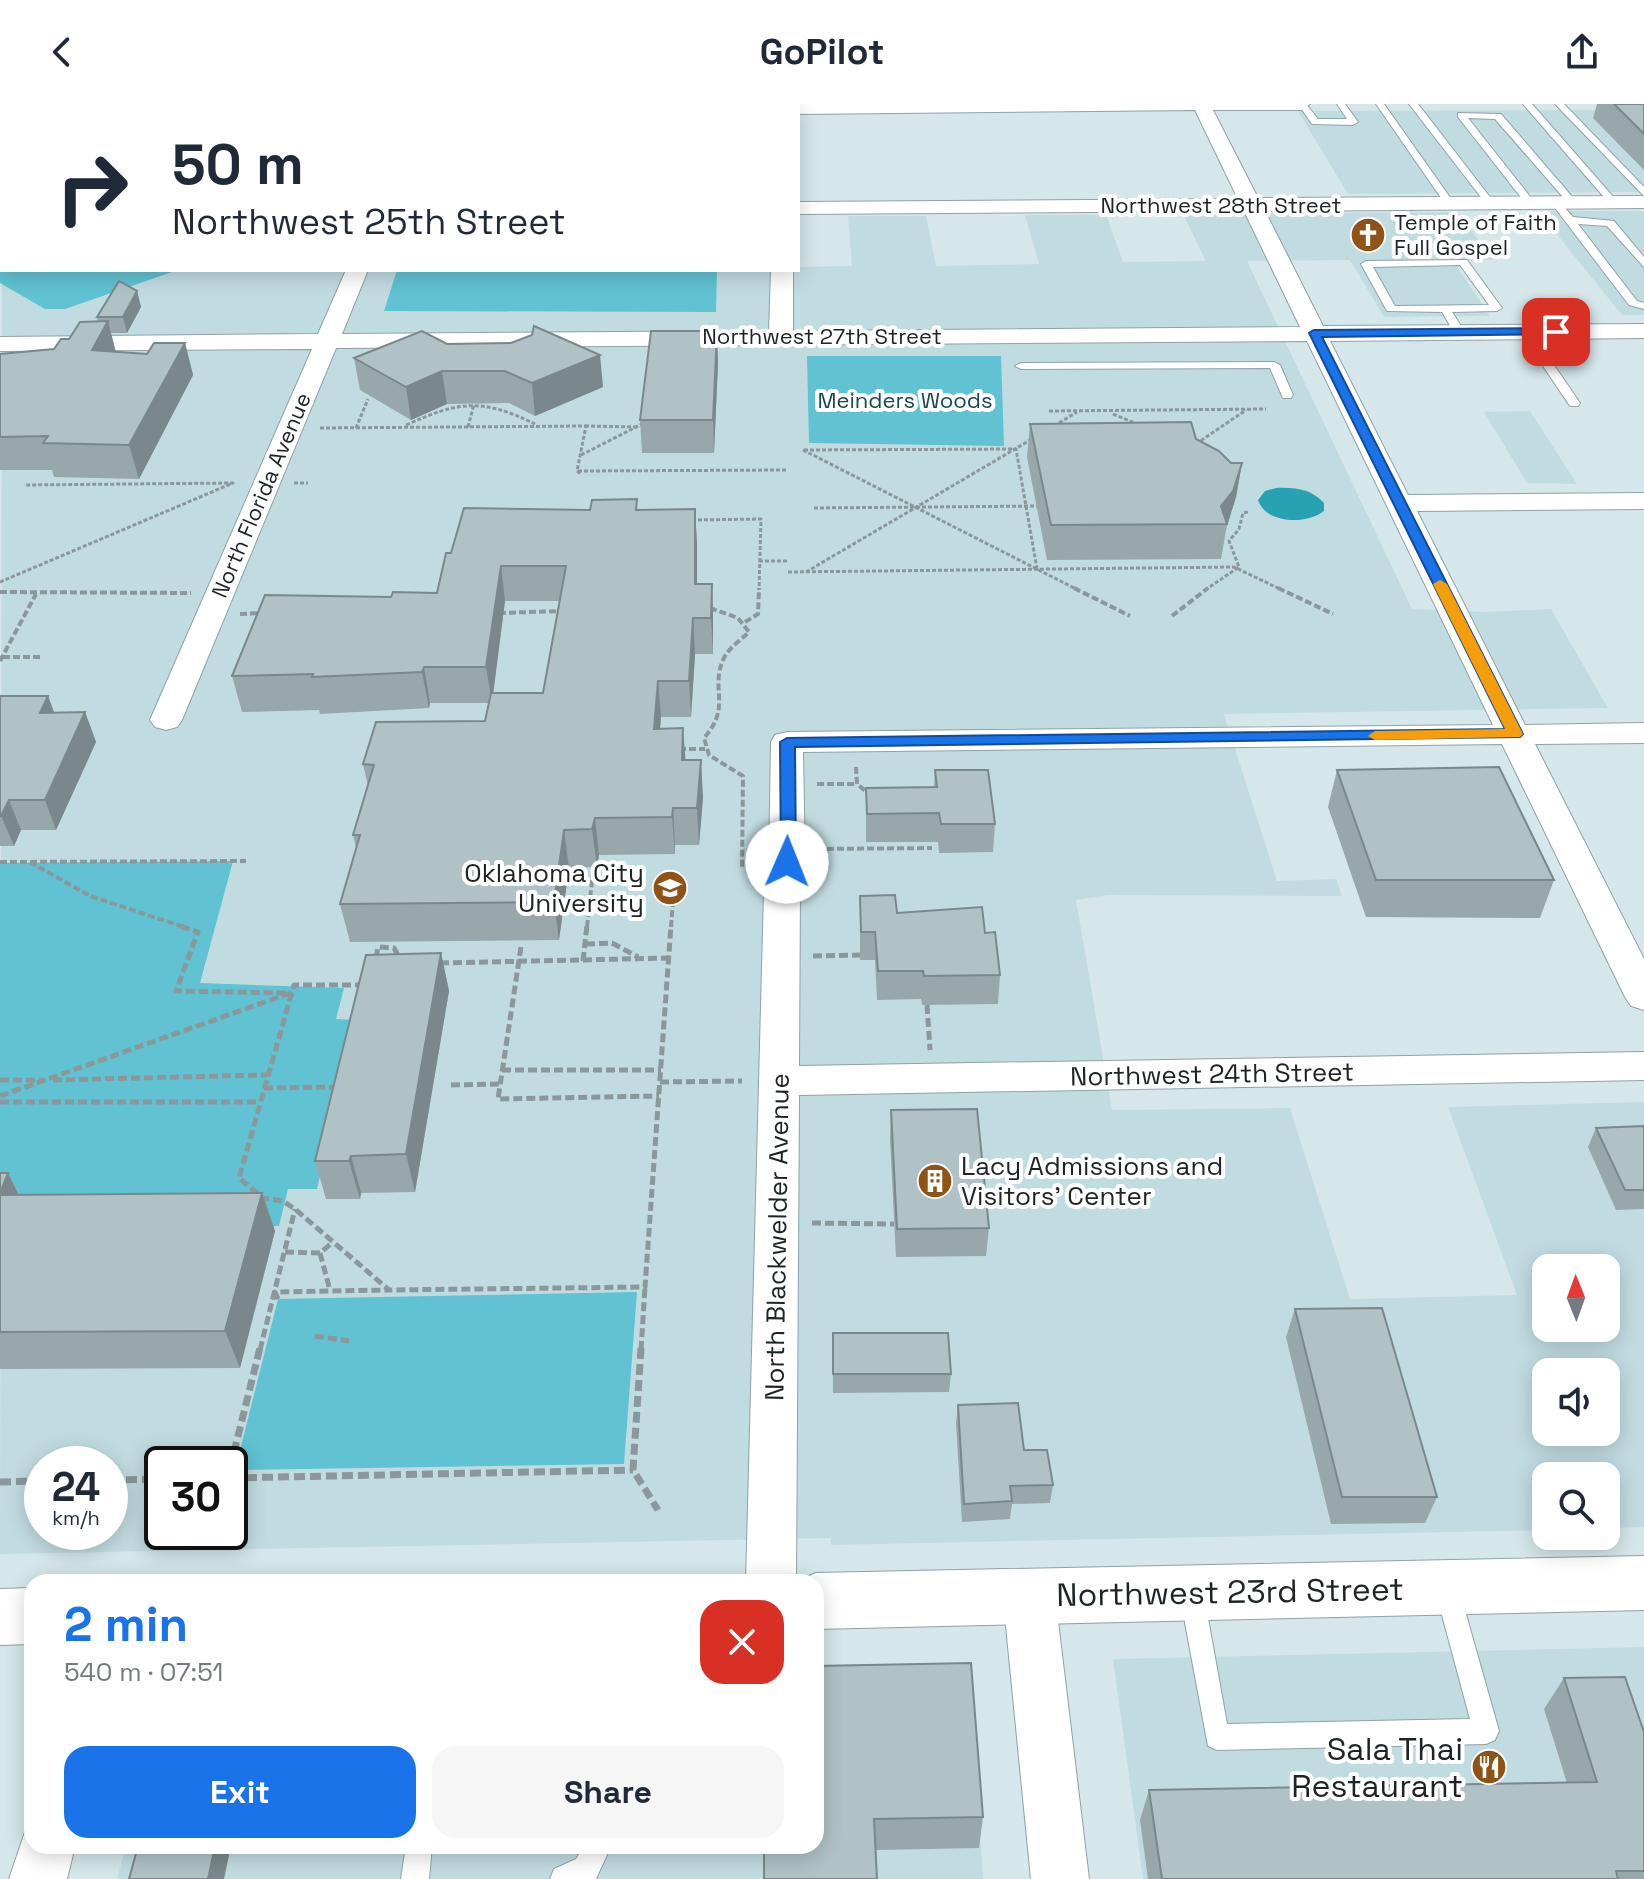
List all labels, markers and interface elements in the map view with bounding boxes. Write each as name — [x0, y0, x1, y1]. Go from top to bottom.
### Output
text: GoPilot — [760, 29, 884, 75]
icon: back — [40, 30, 84, 74]
icon: share — [1560, 30, 1604, 74]
text: 50 m — [172, 129, 304, 200]
icon: right — [40, 136, 144, 240]
street label: Northwest 28th Street — [1100, 191, 1342, 219]
text: Northwest 25th Street — [172, 199, 566, 245]
place label: Temple of Faith Full Gospel — [1394, 208, 1557, 261]
church icon: Temple of Faith Full Gospel — [1349, 216, 1387, 254]
pin — [1522, 298, 1590, 366]
icon: arrive — [1534, 310, 1578, 354]
street label: Northwest 27th Street — [702, 322, 942, 350]
park label: Meinders Woods — [817, 386, 993, 414]
street label: North Florida Avenue — [205, 388, 317, 602]
position arrow — [745, 820, 829, 904]
place label: Oklahoma City University — [464, 856, 644, 920]
school or university icon: Oklahoma City University — [651, 869, 689, 907]
street label: Northwest 24th Street — [1070, 1055, 1354, 1093]
street label: North Blackwelder Avenue — [757, 1073, 797, 1401]
place label: Lacy Admissions and Visitors' Center — [961, 1149, 1223, 1213]
building icon: Lacy Admissions and Visitors' Center — [916, 1162, 954, 1200]
north arrow — [1532, 1254, 1620, 1342]
map controls — [1532, 1254, 1620, 1550]
button: sound — [1532, 1358, 1620, 1446]
speed limit sign: 30 — [144, 1446, 248, 1550]
text: 24 — [52, 1462, 100, 1513]
button: search — [1532, 1462, 1620, 1550]
text: km/h — [52, 1505, 100, 1531]
street label: Northwest 23rd Street — [1056, 1569, 1404, 1615]
text: 2 min — [64, 1594, 188, 1655]
button: close — [700, 1600, 784, 1684]
text: 540 m · 07:51 — [64, 1655, 223, 1689]
place label: Sala Thai Restaurant — [1291, 1729, 1463, 1806]
button: Exit — [64, 1746, 416, 1838]
button: Share — [432, 1746, 784, 1838]
restaurant icon: Sala Thai Restaurant — [1470, 1748, 1508, 1786]

